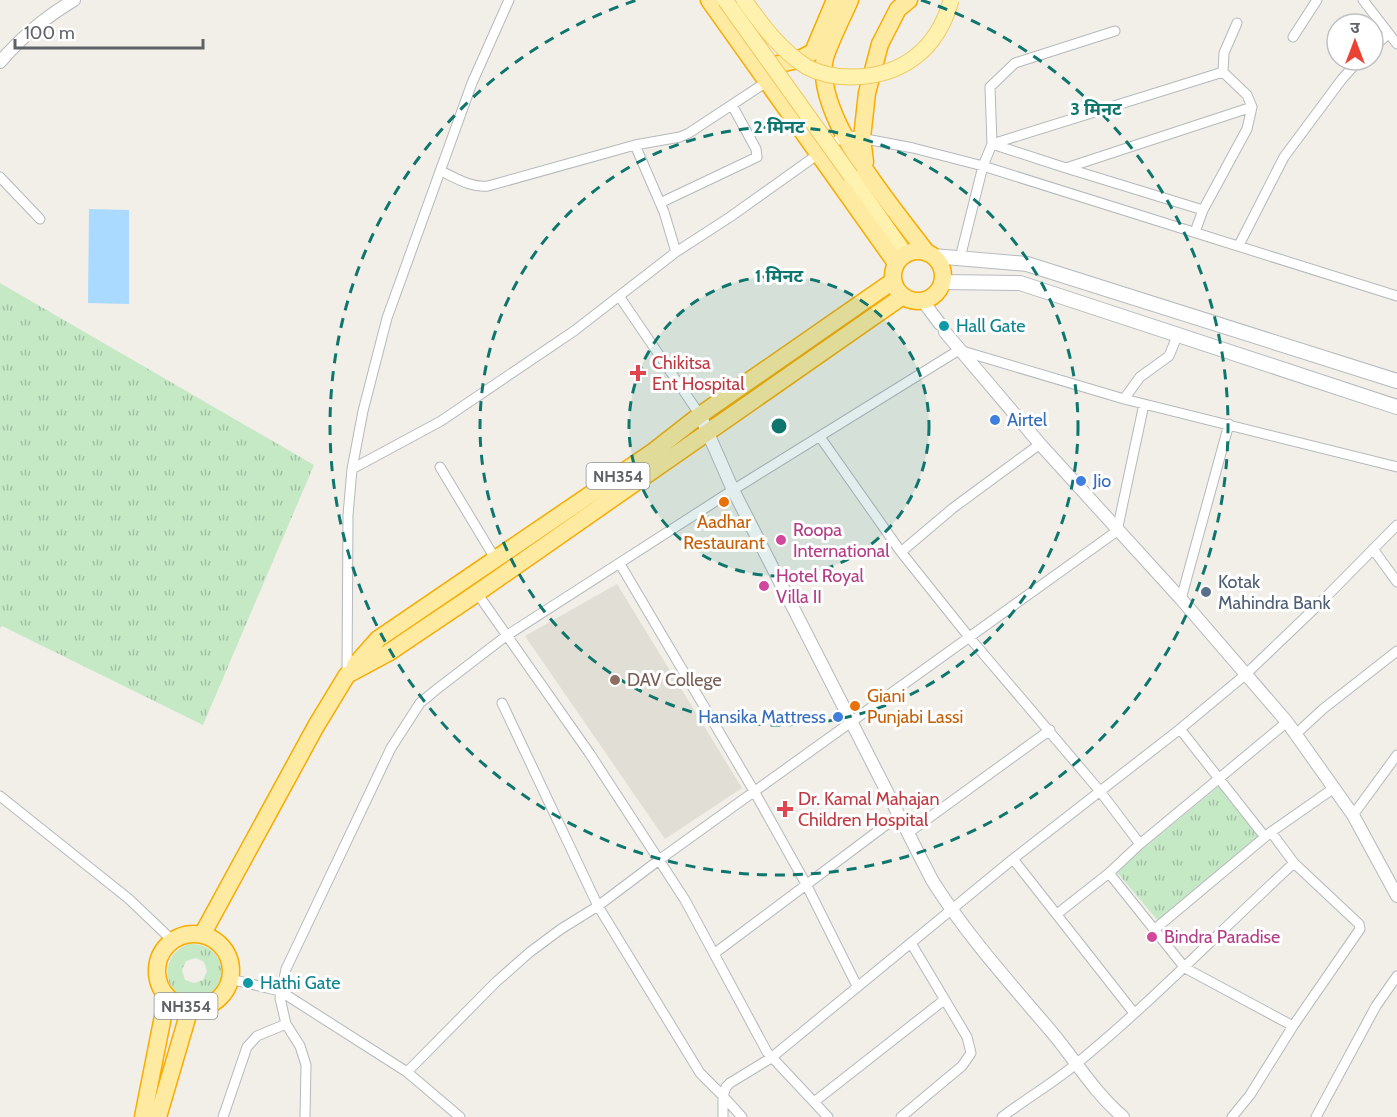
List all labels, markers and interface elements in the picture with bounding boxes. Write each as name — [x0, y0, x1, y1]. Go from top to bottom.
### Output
scale bar — [15, 12, 202, 50]
north arrow — [1325, 12, 1385, 72]
text: उ — [1350, 18, 1360, 37]
text: 100 m — [24, 22, 75, 44]
text: 3 मिनट — [1070, 98, 1122, 120]
text: 2 मिनट — [753, 116, 805, 138]
text: 1 मिनट — [755, 265, 804, 287]
place label: Hall Gate — [956, 315, 1025, 337]
marker: Hall Gate — [937, 319, 951, 333]
place label: Chikitsa Ent Hospital — [652, 352, 745, 395]
marker: Chikitsa Ent Hospital — [629, 364, 647, 382]
place label: Airtel — [1007, 409, 1048, 431]
marker: Airtel — [988, 413, 1002, 427]
centre of rings — [769, 416, 789, 436]
road number: NH354 — [586, 463, 650, 489]
place label: Jio — [1092, 470, 1111, 492]
marker: Jio — [1074, 474, 1088, 488]
marker: Aadhar Restaurant — [717, 495, 731, 509]
place label: Aadhar Restaurant — [683, 511, 765, 554]
place label: Roopa International — [793, 519, 890, 562]
marker: Roopa International — [774, 533, 788, 547]
place label: Hotel Royal Villa II — [776, 565, 865, 608]
place label: Kotak Mahindra Bank — [1218, 571, 1331, 614]
marker: Hotel Royal Villa II — [757, 579, 771, 593]
marker: Kotak Mahindra Bank — [1199, 585, 1213, 599]
place label: DAV College — [627, 669, 722, 691]
marker: DAV College — [608, 673, 622, 687]
place label: Giani Punjabi Lassi — [867, 685, 963, 728]
marker: Giani Punjabi Lassi — [848, 699, 862, 713]
place label: Hansika Mattress — [698, 706, 826, 728]
marker: Hansika Mattress — [831, 710, 845, 724]
place label: Dr. Kamal Mahajan Children Hospital — [798, 788, 940, 831]
marker: Dr. Kamal Mahajan Children Hospital — [776, 800, 794, 818]
place label: Bindra Paradise — [1164, 926, 1280, 948]
marker: Bindra Paradise — [1145, 930, 1159, 944]
place label: Hathi Gate — [260, 972, 340, 994]
marker: Hathi Gate — [241, 976, 255, 990]
road number: NH354 — [154, 993, 218, 1019]

